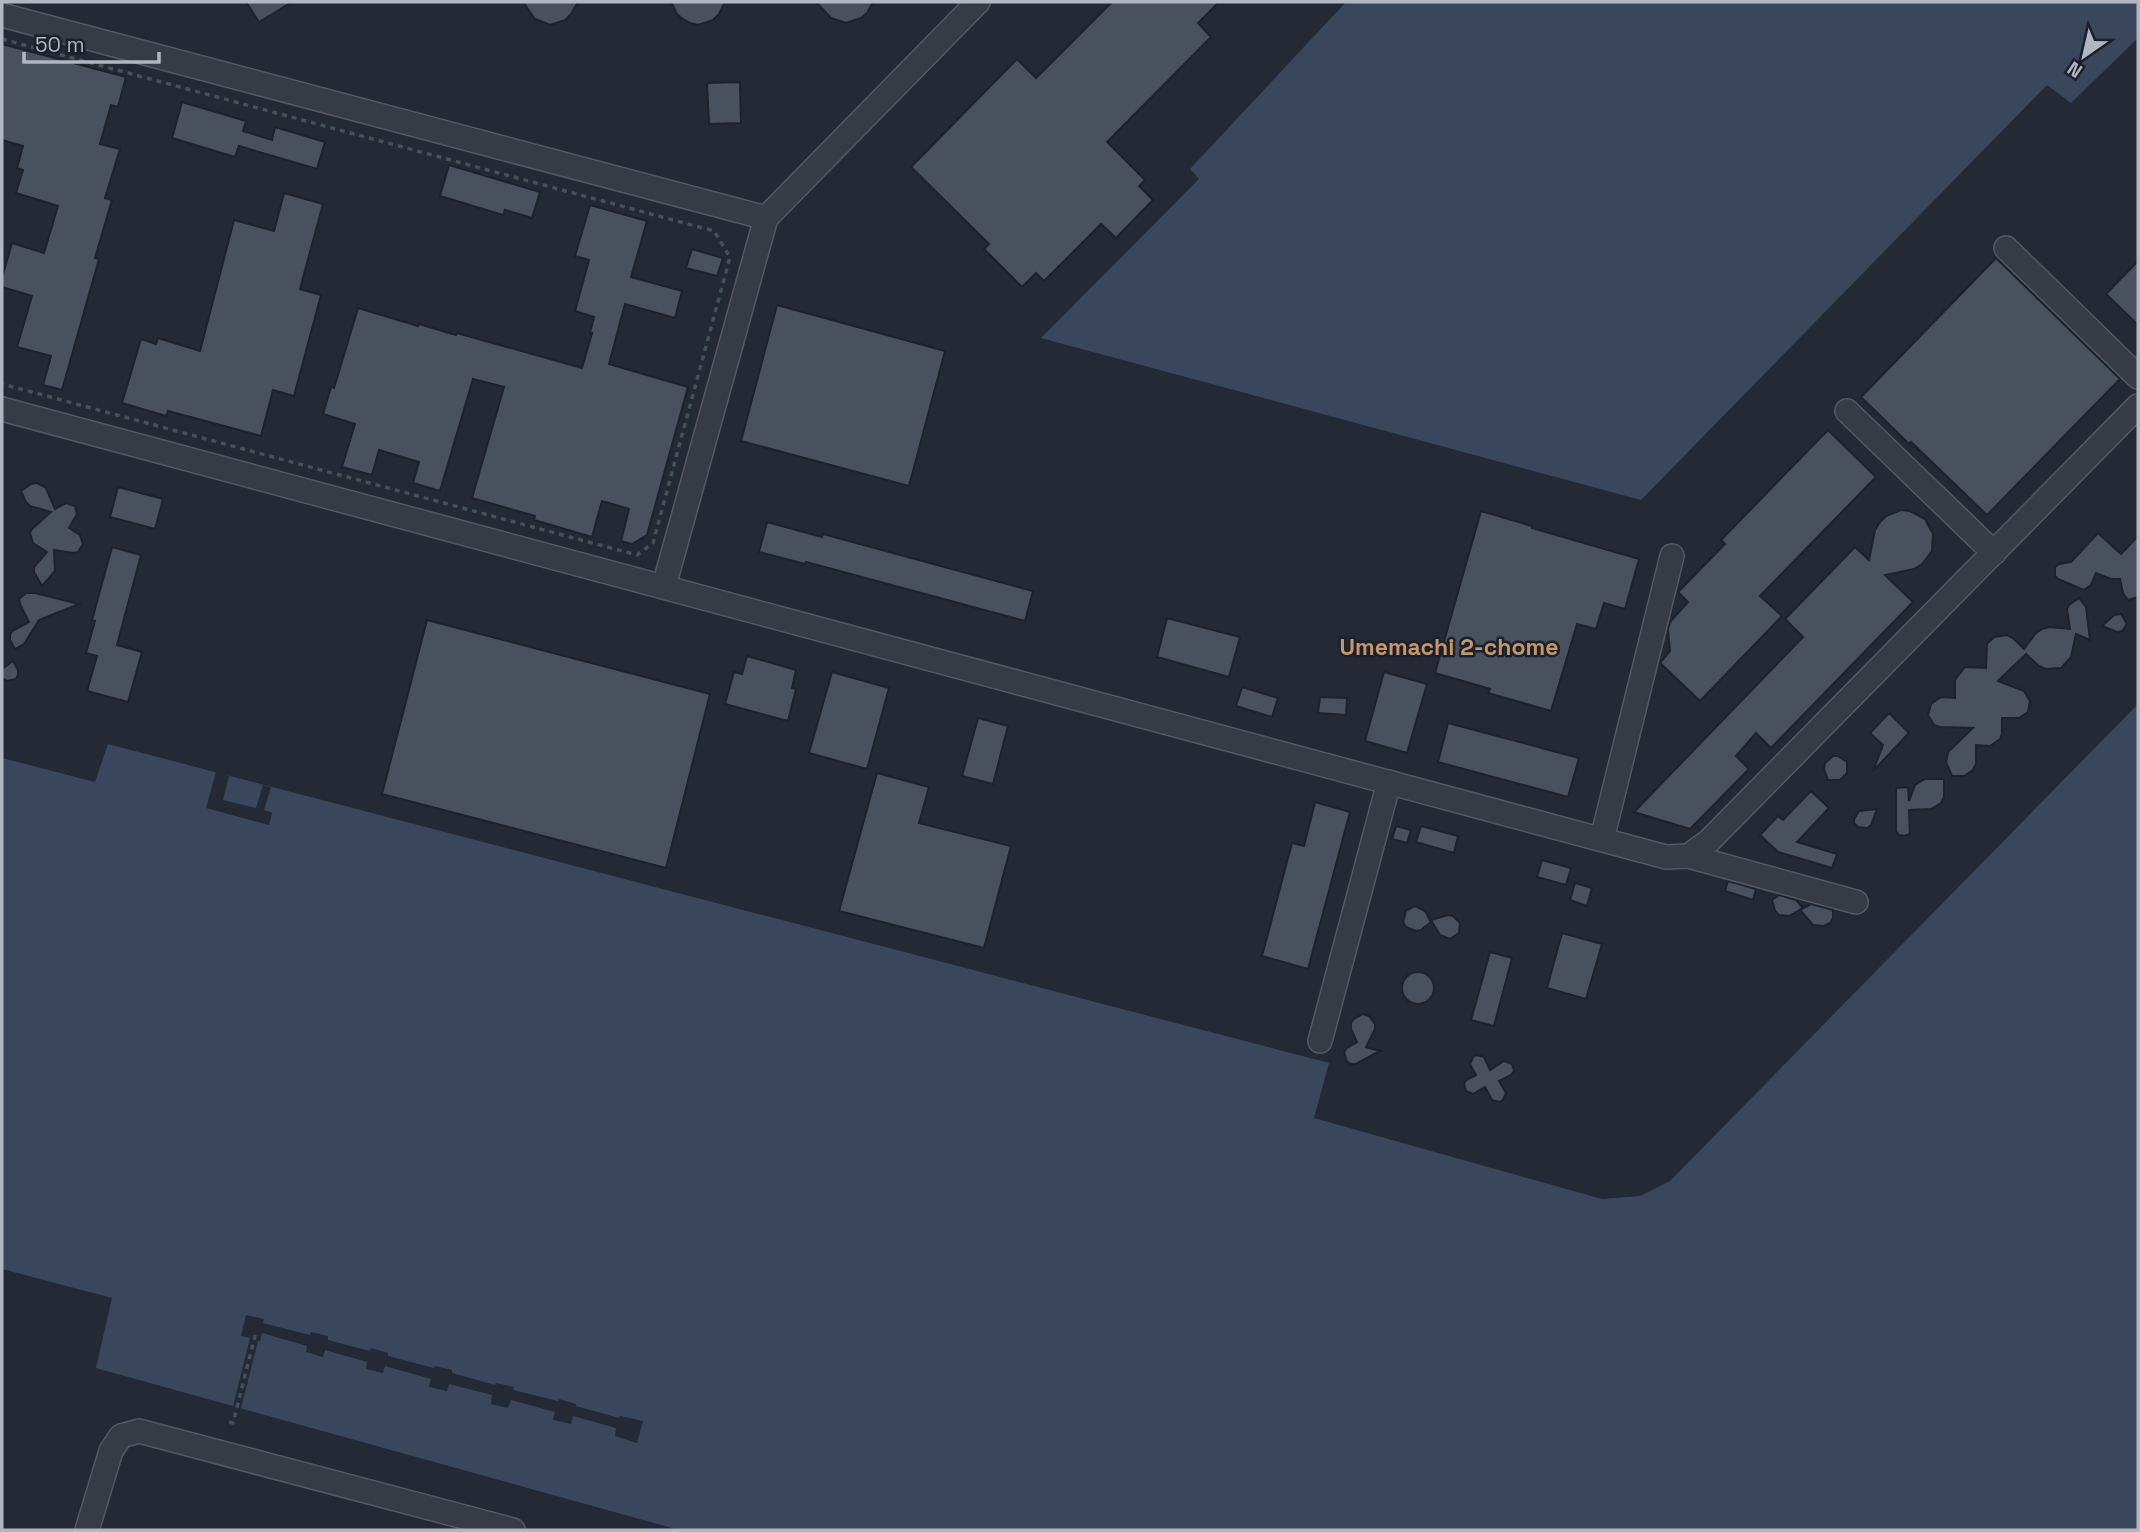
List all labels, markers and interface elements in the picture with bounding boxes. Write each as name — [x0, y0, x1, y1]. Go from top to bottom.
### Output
scale bar — [24, 21, 159, 65]
north arrow — [2049, 21, 2119, 91]
text: 50 m — [35, 31, 85, 58]
text: N — [2063, 56, 2087, 84]
district label: Umemachi 2-chome — [1340, 632, 1558, 662]

